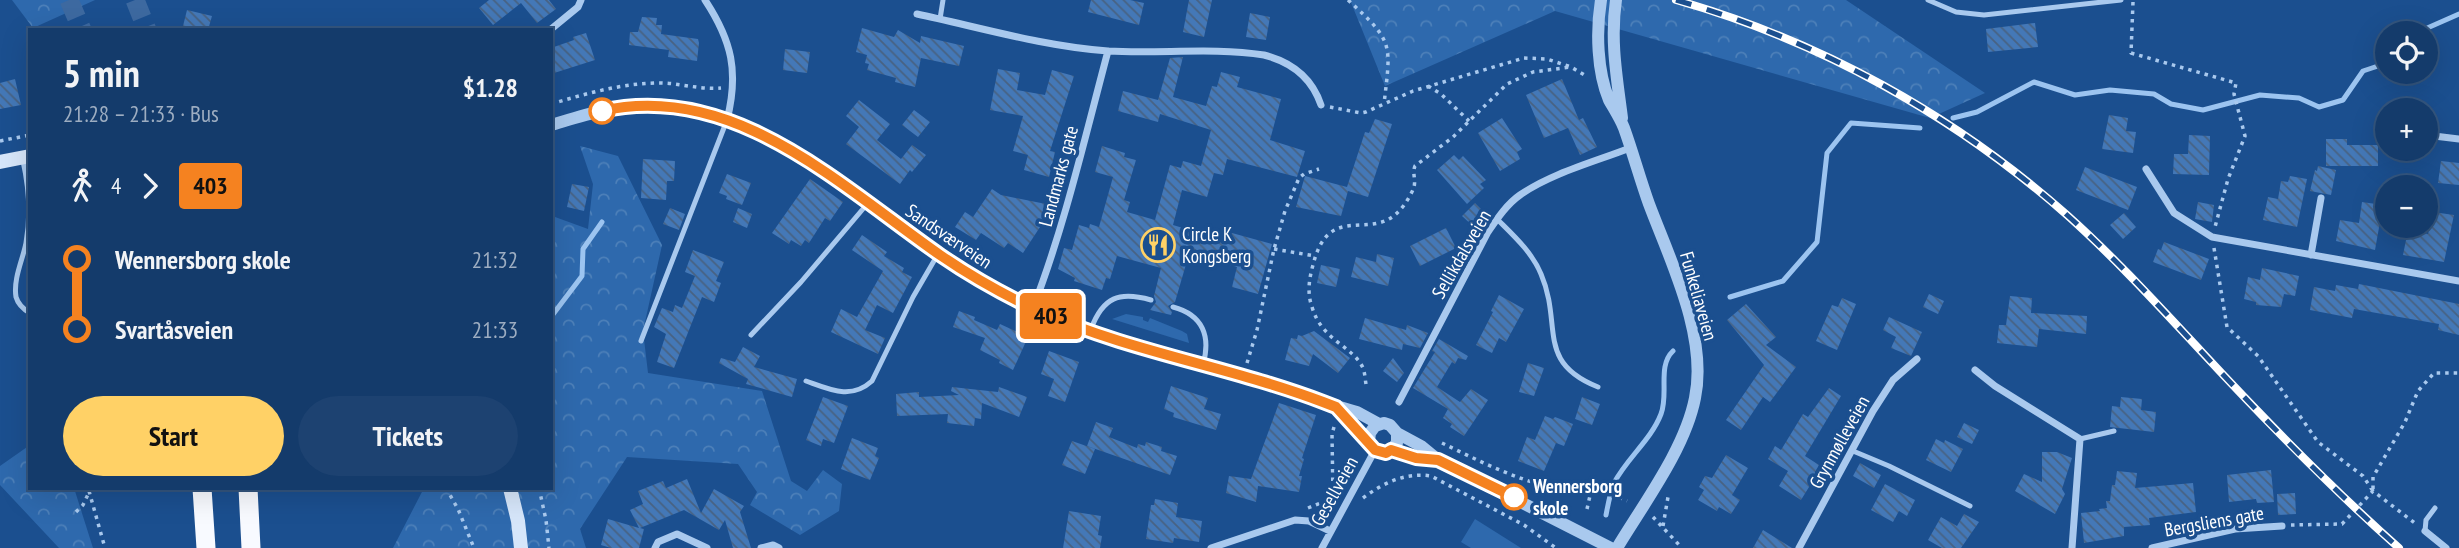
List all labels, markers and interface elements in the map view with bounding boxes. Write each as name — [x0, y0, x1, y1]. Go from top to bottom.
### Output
map controls — [2375, 21, 2438, 238]
button: locate — [2375, 21, 2438, 84]
text: 5 min — [63, 48, 140, 97]
text: $1.28 — [463, 71, 518, 104]
unlabelled marker — [589, 98, 615, 124]
button: + — [2375, 98, 2438, 161]
text: 21:28 – 21:33 · Bus — [63, 99, 219, 128]
street label: Landmarks gate — [1033, 123, 1083, 229]
icon: walk — [63, 167, 101, 205]
icon: forward — [131, 167, 169, 205]
text: 403 — [193, 170, 228, 201]
text: 4 — [111, 171, 121, 200]
button: − — [2375, 175, 2438, 238]
street label: Sandsværveien — [901, 198, 997, 274]
street label: Sellikdalsveien — [1426, 205, 1496, 303]
place label: Circle K Kongsberg — [1182, 222, 1251, 268]
restaurant icon: Circle K Kongsberg — [1139, 226, 1177, 264]
text: Wennersborg skole — [115, 243, 291, 276]
text: 21:32 — [472, 245, 518, 274]
street label: Funkeliaveien — [1675, 249, 1723, 343]
line badge: 403 — [1011, 293, 1091, 339]
text: 403 — [1034, 300, 1068, 331]
text: Svartåsveien — [115, 313, 233, 346]
text: 21:33 — [472, 315, 518, 344]
street label: Grynmølleveien — [1804, 391, 1874, 493]
button: Start — [63, 396, 284, 476]
button: Tickets — [298, 396, 518, 476]
street label: Gesellveien — [1305, 452, 1363, 530]
place label: Wennersborg skole — [1532, 474, 1622, 520]
marker: Wennersborg skole — [1501, 484, 1527, 510]
street label: Bergsliens gate — [2162, 500, 2266, 542]

